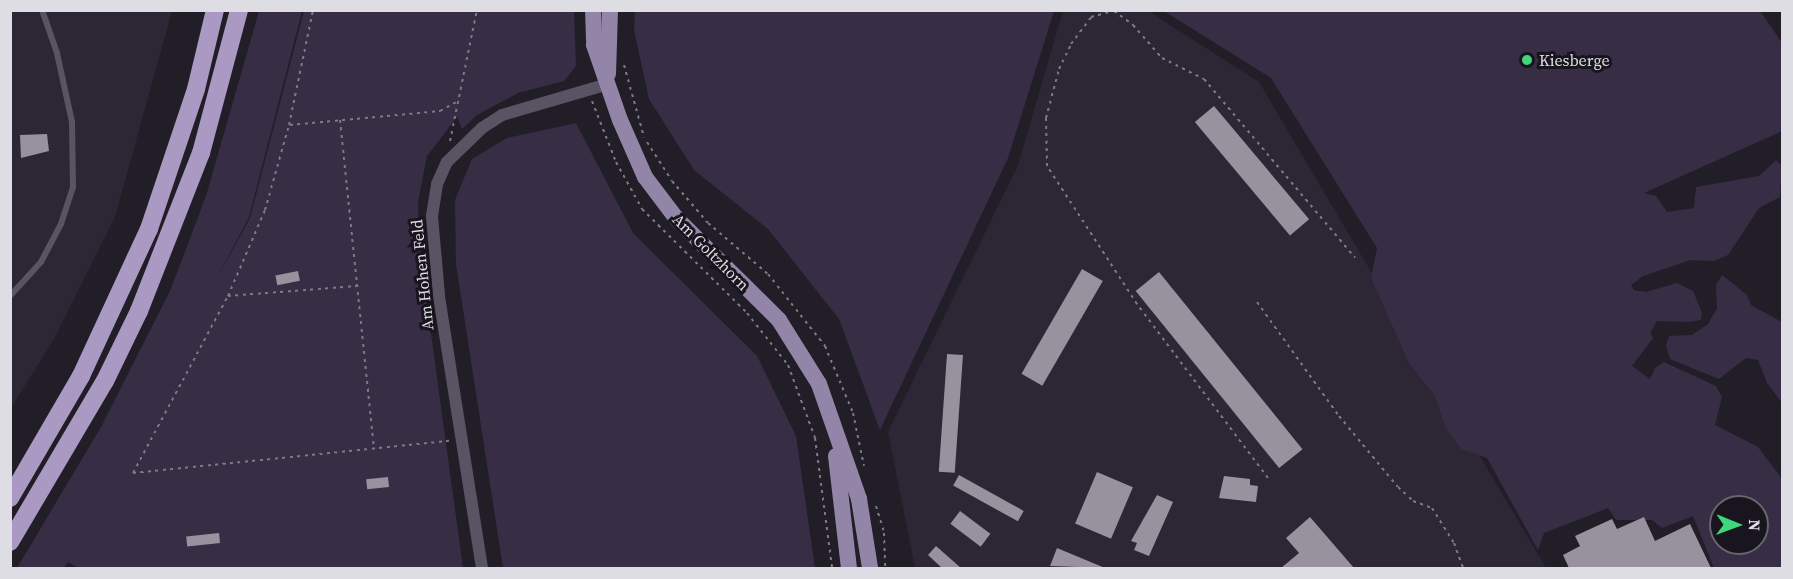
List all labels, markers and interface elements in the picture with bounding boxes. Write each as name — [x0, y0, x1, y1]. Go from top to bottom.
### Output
place label: Kiesberge — [1539, 50, 1610, 70]
marker: Kiesberge — [1520, 53, 1534, 67]
street label: Am Goltzhorn — [669, 210, 753, 294]
street label: Am Hohen Feld — [407, 219, 437, 331]
north arrow — [1709, 495, 1769, 555]
text: N — [1744, 519, 1766, 531]

